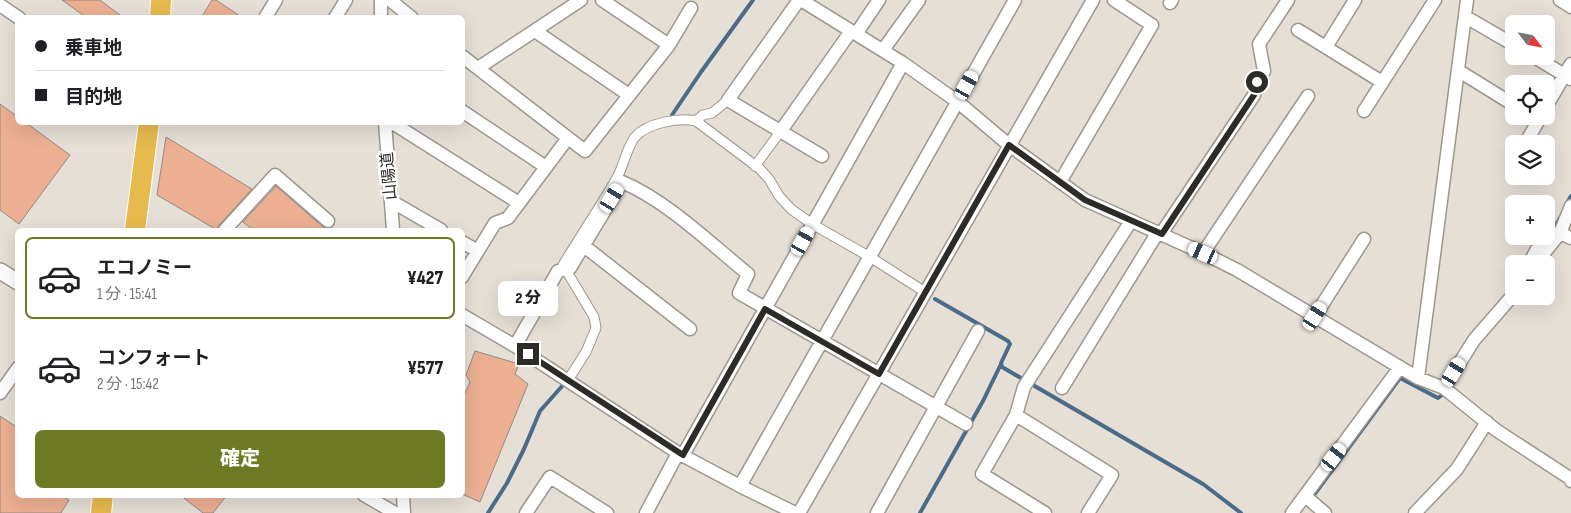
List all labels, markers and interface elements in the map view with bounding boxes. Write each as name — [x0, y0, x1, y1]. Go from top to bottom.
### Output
north arrow — [1505, 15, 1555, 65]
map controls — [1505, 15, 1555, 305]
text: 乗車地 — [65, 37, 122, 60]
car — [953, 68, 980, 102]
route start — [1246, 71, 1268, 93]
button: locate — [1505, 75, 1555, 125]
text: 目的地 — [65, 86, 122, 109]
button: layers — [1505, 135, 1555, 185]
street label: 山陽道 — [378, 151, 401, 201]
car — [597, 181, 626, 215]
button: + — [1505, 195, 1555, 245]
car — [789, 224, 816, 258]
car — [1186, 240, 1219, 266]
button: − — [1505, 255, 1555, 305]
icon: car — [37, 256, 82, 301]
text: エコノミー — [97, 257, 192, 280]
text: ¥427 — [407, 267, 443, 290]
callout: 2 分 — [498, 282, 558, 316]
text: 1 分 · 15:41 — [97, 285, 157, 304]
text: 2 分 — [515, 289, 541, 308]
car — [1300, 299, 1329, 333]
route end — [517, 343, 539, 365]
icon: car — [37, 346, 82, 391]
text: コンフォート — [97, 347, 210, 370]
car — [1439, 355, 1468, 389]
text: ¥577 — [407, 357, 443, 380]
text: 2 分 · 15:42 — [97, 375, 159, 394]
button: 確定 — [35, 430, 445, 488]
car — [1318, 441, 1349, 473]

